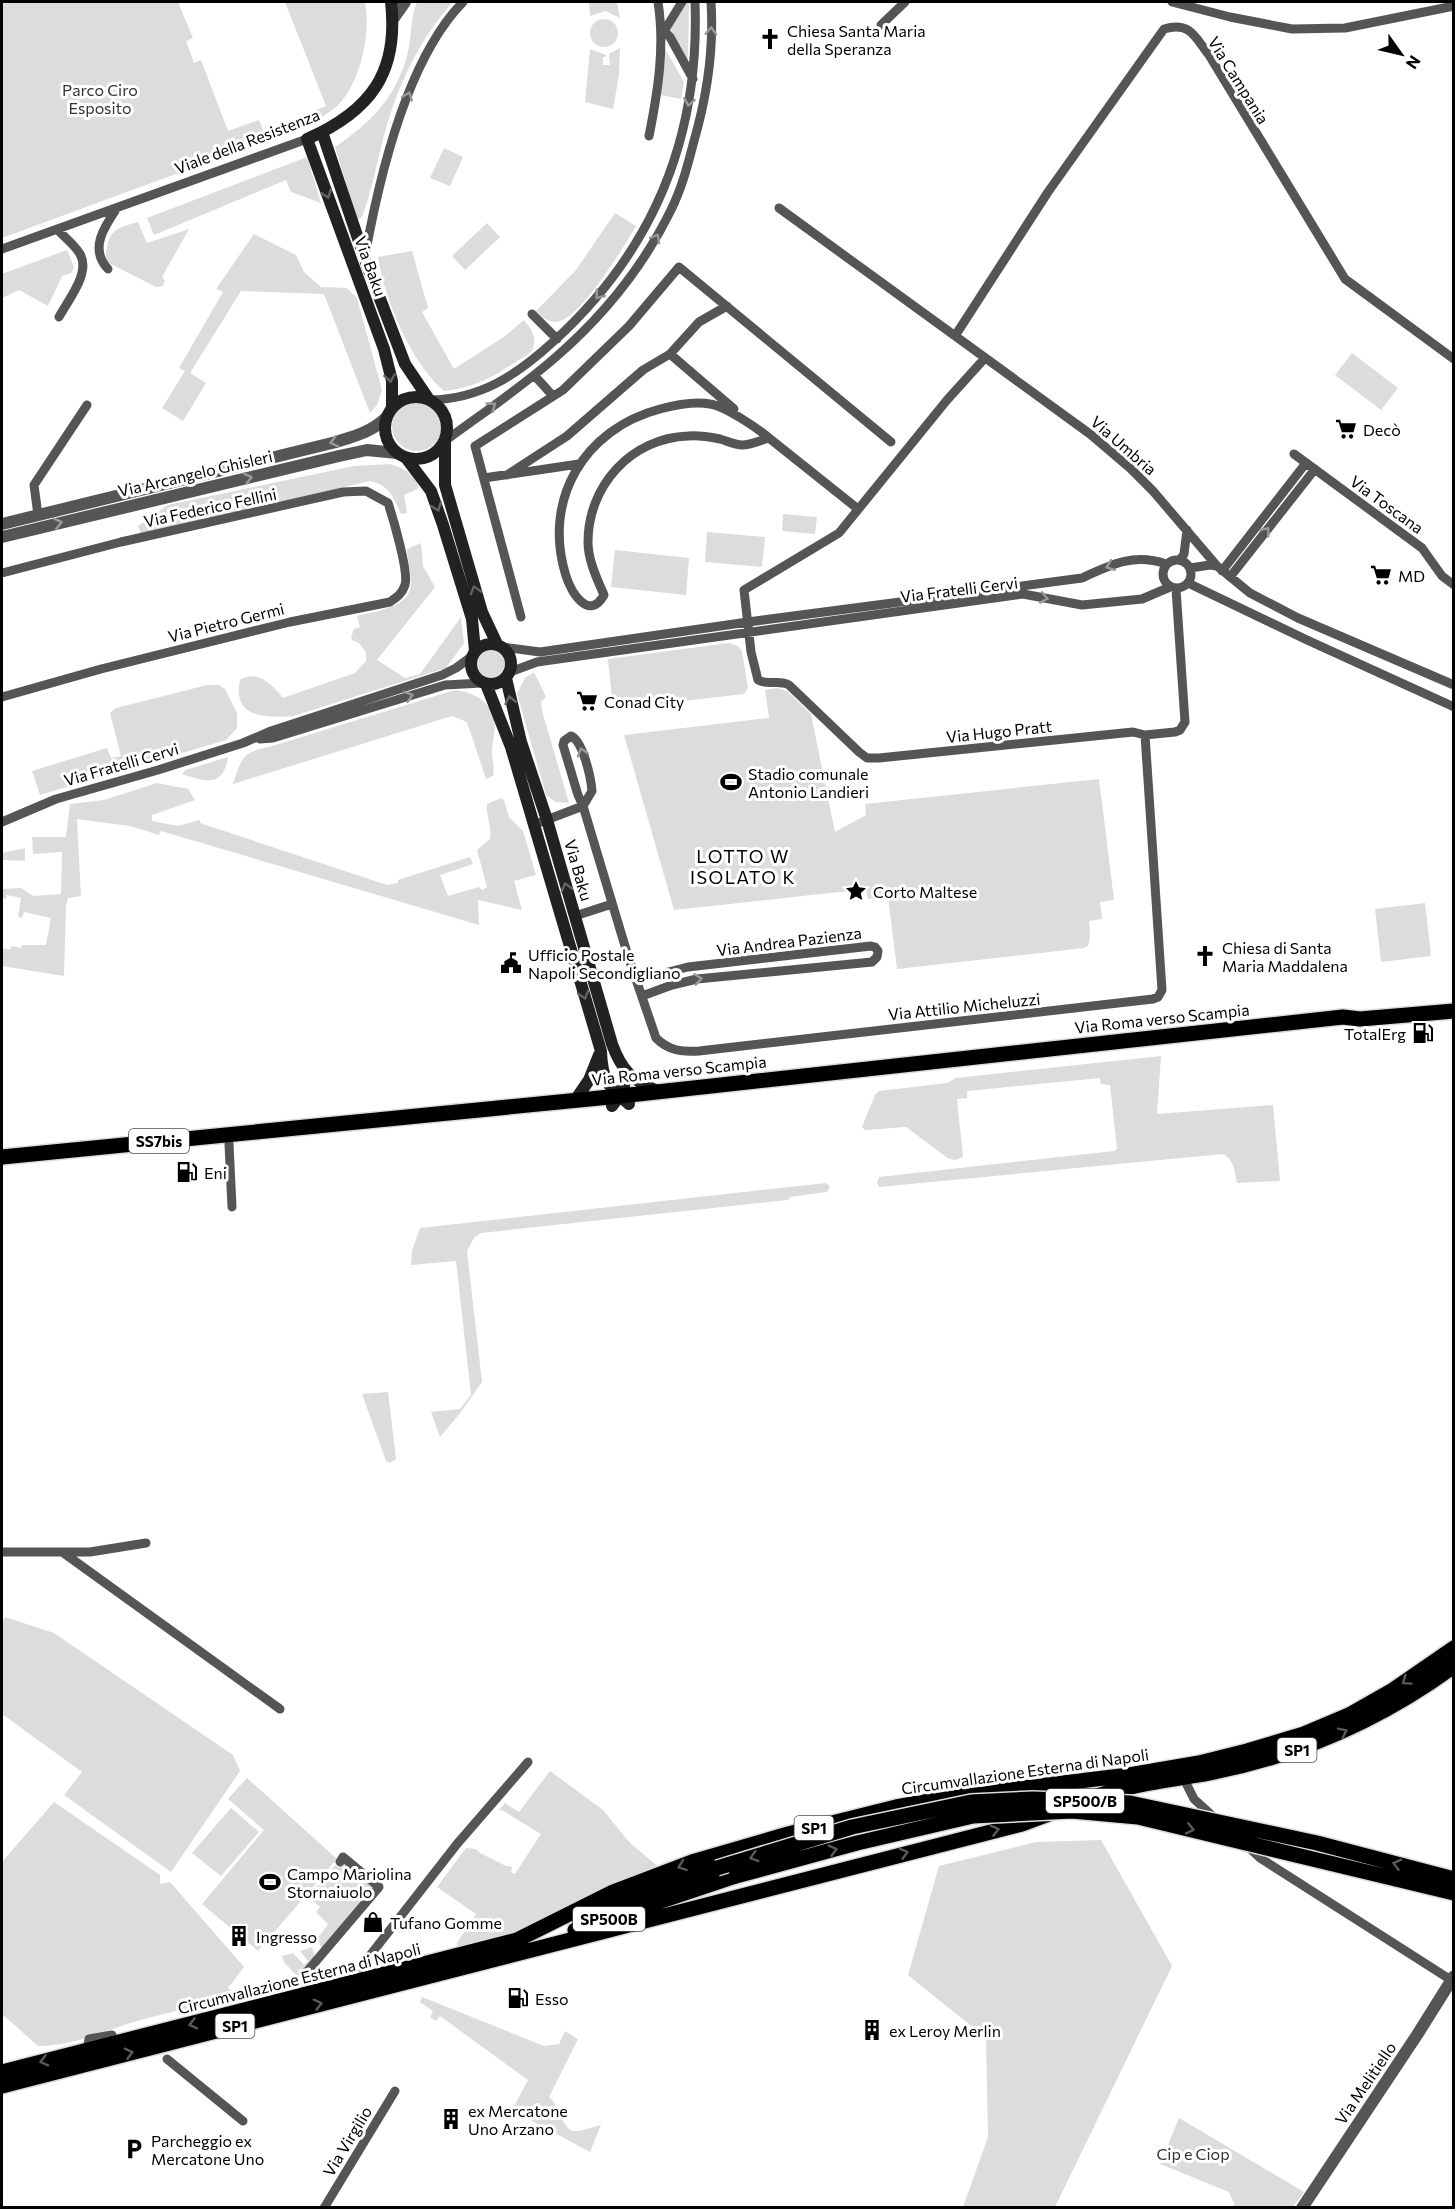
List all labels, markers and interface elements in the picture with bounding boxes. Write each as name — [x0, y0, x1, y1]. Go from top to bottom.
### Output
place label: Chiesa Santa Maria della Speranza — [787, 21, 926, 58]
north arrow — [1371, 24, 1431, 84]
one-way arrow — [705, 27, 718, 36]
church icon: Chiesa Santa Maria della Speranza — [758, 27, 782, 51]
street label: Via Campania — [1205, 33, 1273, 127]
text: N — [1403, 52, 1425, 73]
park label: Parco Ciro Esposito — [62, 80, 138, 117]
one-way arrow — [401, 91, 414, 102]
one-way arrow — [684, 97, 696, 106]
street label: Viale della Resistenza — [172, 105, 322, 177]
one-way arrow — [319, 188, 332, 199]
street label: Via Baku — [351, 233, 391, 299]
one-way arrow — [648, 234, 660, 244]
one-way arrow — [596, 288, 607, 299]
one-way arrow — [383, 372, 396, 382]
one-way arrow — [486, 403, 497, 414]
street label: Via Umbria — [1087, 411, 1161, 479]
supermarket icon: Decò — [1334, 417, 1358, 441]
place label: Decò — [1363, 420, 1401, 439]
one-way arrow — [329, 435, 339, 448]
street label: Via Arcangelo Ghisleri — [116, 446, 274, 500]
street label: Via Toscana — [1347, 471, 1427, 537]
one-way arrow — [243, 472, 253, 485]
street label: Via Federico Fellini — [142, 484, 278, 530]
one-way arrow — [430, 501, 442, 512]
one-way arrow — [53, 517, 63, 530]
one-way arrow — [1259, 527, 1270, 538]
one-way arrow — [1105, 558, 1115, 571]
supermarket icon: MD — [1369, 563, 1393, 587]
place label: MD — [1398, 566, 1425, 585]
street label: Via Fratelli Cervi — [899, 572, 1019, 606]
one-way arrow — [470, 585, 482, 596]
one-way arrow — [1039, 591, 1049, 604]
street label: Via Pietro Germi — [166, 598, 286, 646]
supermarket icon: Conad City — [575, 689, 599, 713]
one-way arrow — [403, 691, 414, 703]
place label: Conad City — [604, 692, 684, 711]
one-way arrow — [505, 695, 518, 705]
street label: Via Hugo Pratt — [945, 716, 1053, 746]
street label: Via Fratelli Cervi — [61, 739, 181, 789]
one-way arrow — [577, 747, 589, 758]
place label: Stadio comunale Antonio Landieri — [748, 764, 869, 801]
sports icon: Stadio comunale Antonio Landieri — [719, 770, 743, 794]
street label: Via Baku — [561, 837, 597, 903]
district label: LOTTO W ISOLATO K — [690, 845, 796, 888]
place icon: Corto Maltese — [844, 879, 868, 903]
one-way arrow — [561, 882, 573, 893]
place label: Corto Maltese — [873, 882, 977, 901]
street label: Via Andrea Pazienza — [715, 923, 863, 959]
place label: Chiesa di Santa Maria Maddalena — [1222, 938, 1348, 975]
church icon: Chiesa di Santa Maria Maddalena — [1193, 944, 1217, 968]
place label: Ufficio Postale Napoli Secondigliano — [528, 945, 680, 982]
public building icon: Ufficio Postale Napoli Secondigliano — [499, 951, 523, 975]
one-way arrow — [693, 974, 703, 986]
one-way arrow — [577, 989, 589, 1000]
street label: Via Attilio Micheluzzi — [887, 989, 1041, 1023]
street label: Via Roma verso Scampia — [1074, 999, 1250, 1037]
fuel station icon: TotalErg — [1411, 1021, 1435, 1045]
place label: TotalErg — [1344, 1024, 1406, 1043]
street label: Via Roma verso Scampia — [591, 1051, 767, 1089]
road number: SS7bis — [129, 1129, 189, 1153]
fuel station icon: Eni — [175, 1160, 199, 1184]
place label: Eni — [204, 1163, 227, 1182]
one-way arrow — [1401, 1674, 1412, 1685]
one-way arrow — [1336, 1727, 1347, 1739]
road number: SP1 — [1278, 1738, 1316, 1762]
street label: Circumvallazione Esterna di Napoli — [900, 1744, 1150, 1798]
road number: SP500/B — [1046, 1789, 1124, 1813]
road number: SP1 — [794, 1816, 834, 1840]
one-way arrow — [1185, 1822, 1195, 1835]
one-way arrow — [990, 1824, 1000, 1837]
one-way arrow — [827, 1845, 838, 1857]
one-way arrow — [898, 1848, 909, 1860]
one-way arrow — [749, 1850, 760, 1862]
one-way arrow — [677, 1859, 688, 1871]
one-way arrow — [1392, 1859, 1402, 1872]
place label: Campo Mariolina Stornaiuolo — [287, 1864, 412, 1901]
sports icon: Campo Mariolina Stornaiuolo — [258, 1870, 282, 1894]
road number: SP500B — [573, 1907, 645, 1931]
shop icon: Tufano Gomme — [361, 1910, 385, 1934]
place label: Tufano Gomme — [390, 1913, 502, 1932]
building icon: Ingresso — [227, 1924, 251, 1948]
place label: Ingresso — [256, 1927, 317, 1946]
street label: Circumvallazione Esterna di Napoli — [176, 1939, 422, 2017]
fuel station icon: Esso — [506, 1986, 530, 2010]
place label: Esso — [535, 1989, 569, 2008]
one-way arrow — [312, 1999, 323, 2011]
road number: SP1 — [216, 2014, 254, 2038]
one-way arrow — [188, 2016, 198, 2029]
building icon: ex Leroy Merlin — [860, 2018, 884, 2042]
place label: ex Leroy Merlin — [889, 2021, 1001, 2040]
street label: Via Melitiello — [1330, 2038, 1400, 2128]
one-way arrow — [124, 2047, 134, 2060]
one-way arrow — [40, 2053, 50, 2066]
place label: ex Mercatone Uno Arzano — [468, 2101, 568, 2138]
street label: Via Virgilio — [319, 2102, 375, 2180]
building icon: ex Mercatone Uno Arzano — [439, 2107, 463, 2131]
place label: Parcheggio ex Mercatone Uno — [151, 2131, 264, 2168]
parking icon: Parcheggio ex Mercatone Uno — [122, 2137, 146, 2161]
park label: Cip e Ciop — [1156, 2144, 1230, 2163]

